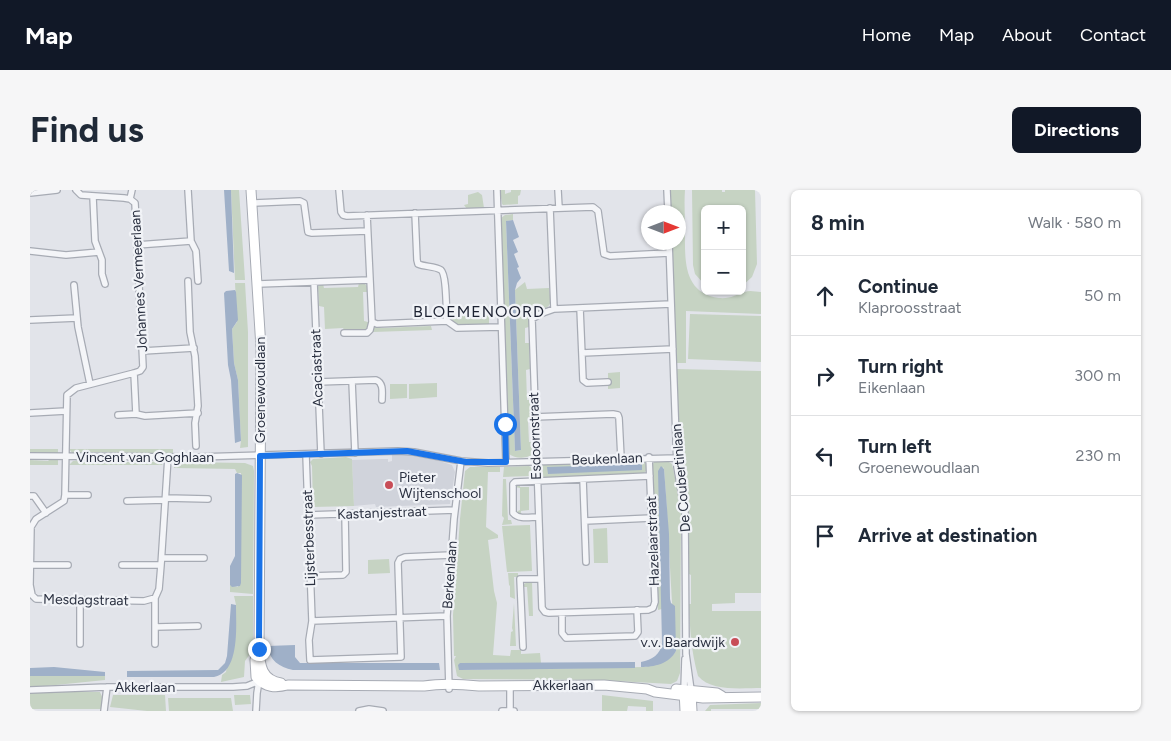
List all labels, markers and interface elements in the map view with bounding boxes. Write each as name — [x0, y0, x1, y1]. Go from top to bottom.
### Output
text: Map — [25, 21, 73, 50]
text: Home — [862, 24, 911, 46]
text: Map — [939, 24, 974, 46]
text: About — [1002, 24, 1052, 46]
text: Contact — [1080, 24, 1146, 46]
button: Directions — [1012, 107, 1141, 153]
text: Find us — [30, 109, 144, 151]
north arrow — [641, 205, 686, 250]
map controls — [701, 205, 746, 295]
button: + — [701, 205, 746, 250]
street label: Johannes Vermeerlaan — [127, 209, 151, 352]
text: 8 min — [811, 210, 865, 235]
text: Walk · 580 m — [1028, 213, 1121, 232]
button: − — [701, 250, 746, 295]
text: Continue — [858, 275, 938, 298]
icon: ahead — [811, 282, 839, 310]
text: 50 m — [1084, 286, 1121, 305]
text: Klaproosstraat — [858, 298, 962, 317]
district label: BLOEMENOORD — [413, 302, 545, 321]
street label: Acaciastraat — [307, 329, 327, 407]
street label: Groenewoudlaan — [252, 337, 269, 443]
text: Turn right — [858, 355, 944, 378]
icon: right — [811, 362, 839, 390]
text: 300 m — [1074, 366, 1121, 385]
text: Eikenlaan — [858, 378, 925, 397]
street label: Esdoornstraat — [525, 392, 545, 480]
route start — [494, 413, 517, 436]
street label: De Coubertinlaan — [668, 423, 694, 533]
text: Turn left — [858, 435, 932, 458]
icon: left — [811, 442, 839, 470]
text: 230 m — [1076, 446, 1121, 465]
street label: Vincent van Goghlaan — [76, 449, 214, 466]
street label: Beukenlaan — [571, 449, 643, 469]
text: Groenewoudlaan — [858, 458, 980, 477]
place label: Pieter Wijtenschool — [399, 469, 481, 502]
marker: Pieter Wijtenschool — [383, 479, 395, 491]
street label: Lijsterbesstraat — [299, 489, 319, 587]
street label: Hazelaarstraat — [643, 496, 663, 586]
street label: Kastanjestraat — [337, 503, 427, 523]
icon: arrive — [811, 522, 839, 550]
text: Arrive at destination — [858, 524, 1037, 547]
street label: Berkenlaan — [439, 540, 461, 610]
street label: Mesdagstraat — [43, 591, 129, 609]
place label: v.v. Baardwijk — [641, 634, 725, 651]
marker: v.v. Baardwijk — [729, 636, 741, 648]
route end — [248, 638, 271, 661]
street label: Akkerlaan — [533, 677, 593, 694]
street label: Akkerlaan — [115, 679, 175, 696]

